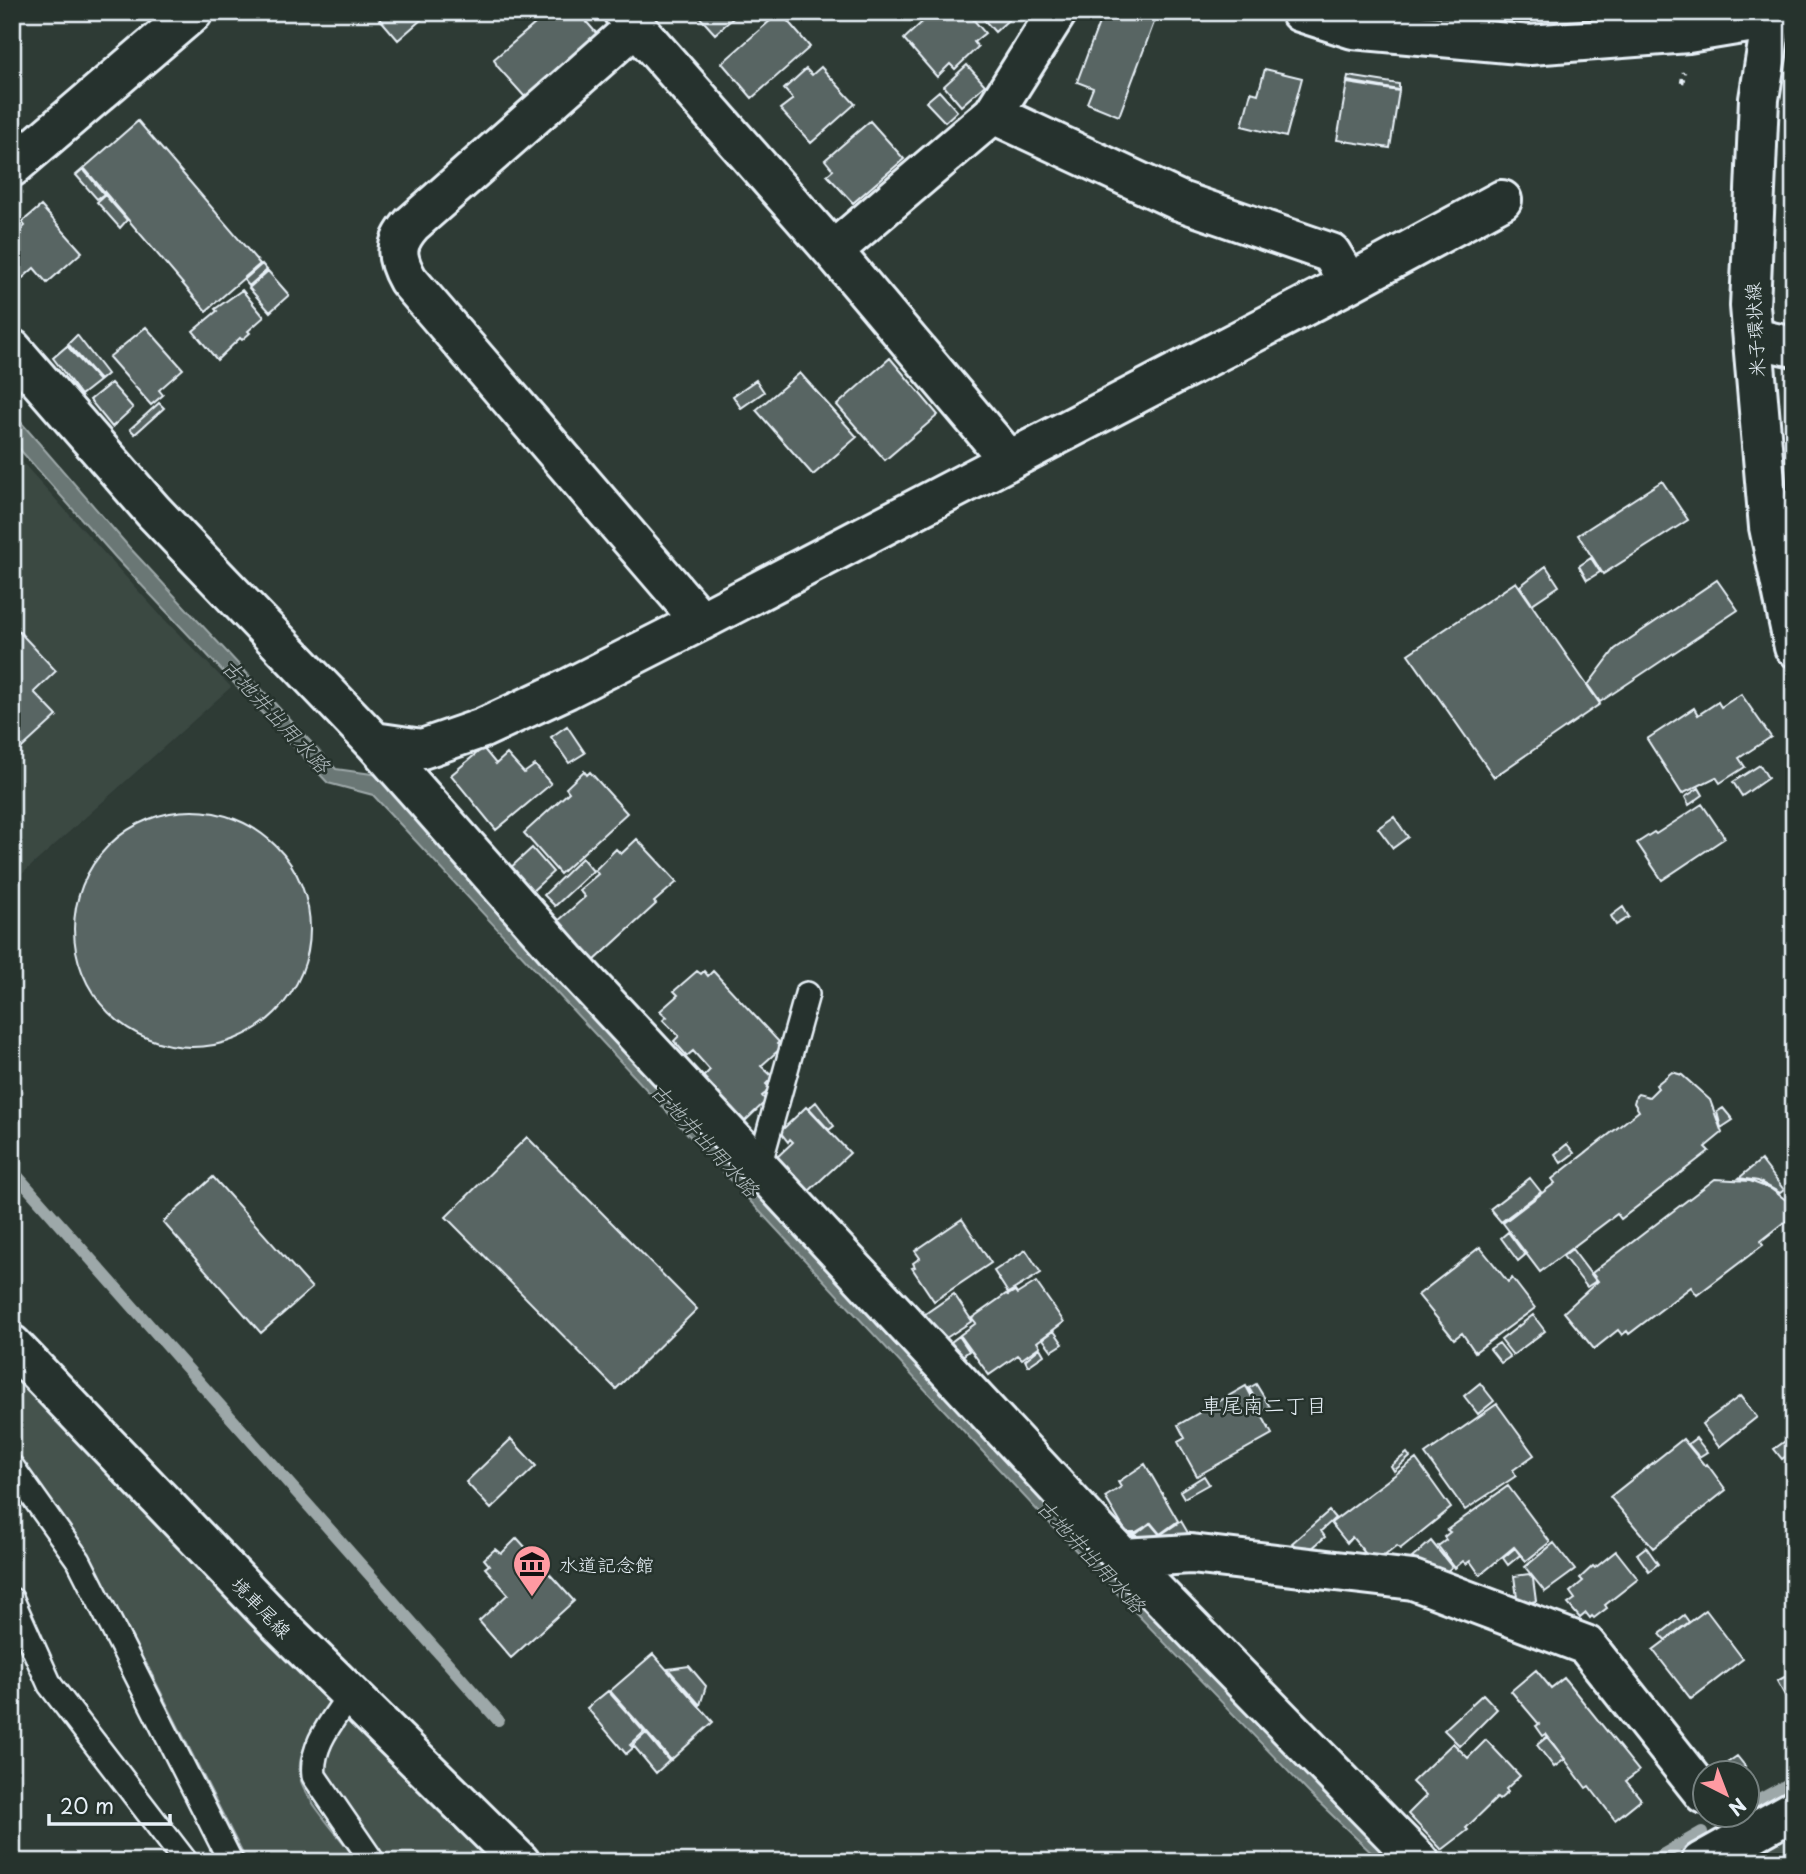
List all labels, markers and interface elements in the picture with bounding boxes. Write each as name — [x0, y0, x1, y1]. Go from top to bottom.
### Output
street label: 米子環状線 — [1738, 282, 1770, 378]
water label: 古地井出用水路 — [215, 650, 340, 780]
water label: 古地井出用水路 — [644, 1074, 769, 1204]
district label: 車尾南二丁目 — [1201, 1388, 1327, 1420]
water label: 古地井出用水路 — [1030, 1490, 1155, 1620]
museum icon: 水道記念館 — [511, 1543, 553, 1598]
place label: 水道記念館 — [559, 1550, 654, 1578]
street label: 境車尾線 — [226, 1570, 298, 1644]
north arrow — [1690, 1758, 1760, 1828]
scale bar — [49, 1783, 170, 1827]
text: 20 m — [60, 1789, 114, 1821]
text: N — [1723, 1792, 1753, 1823]

